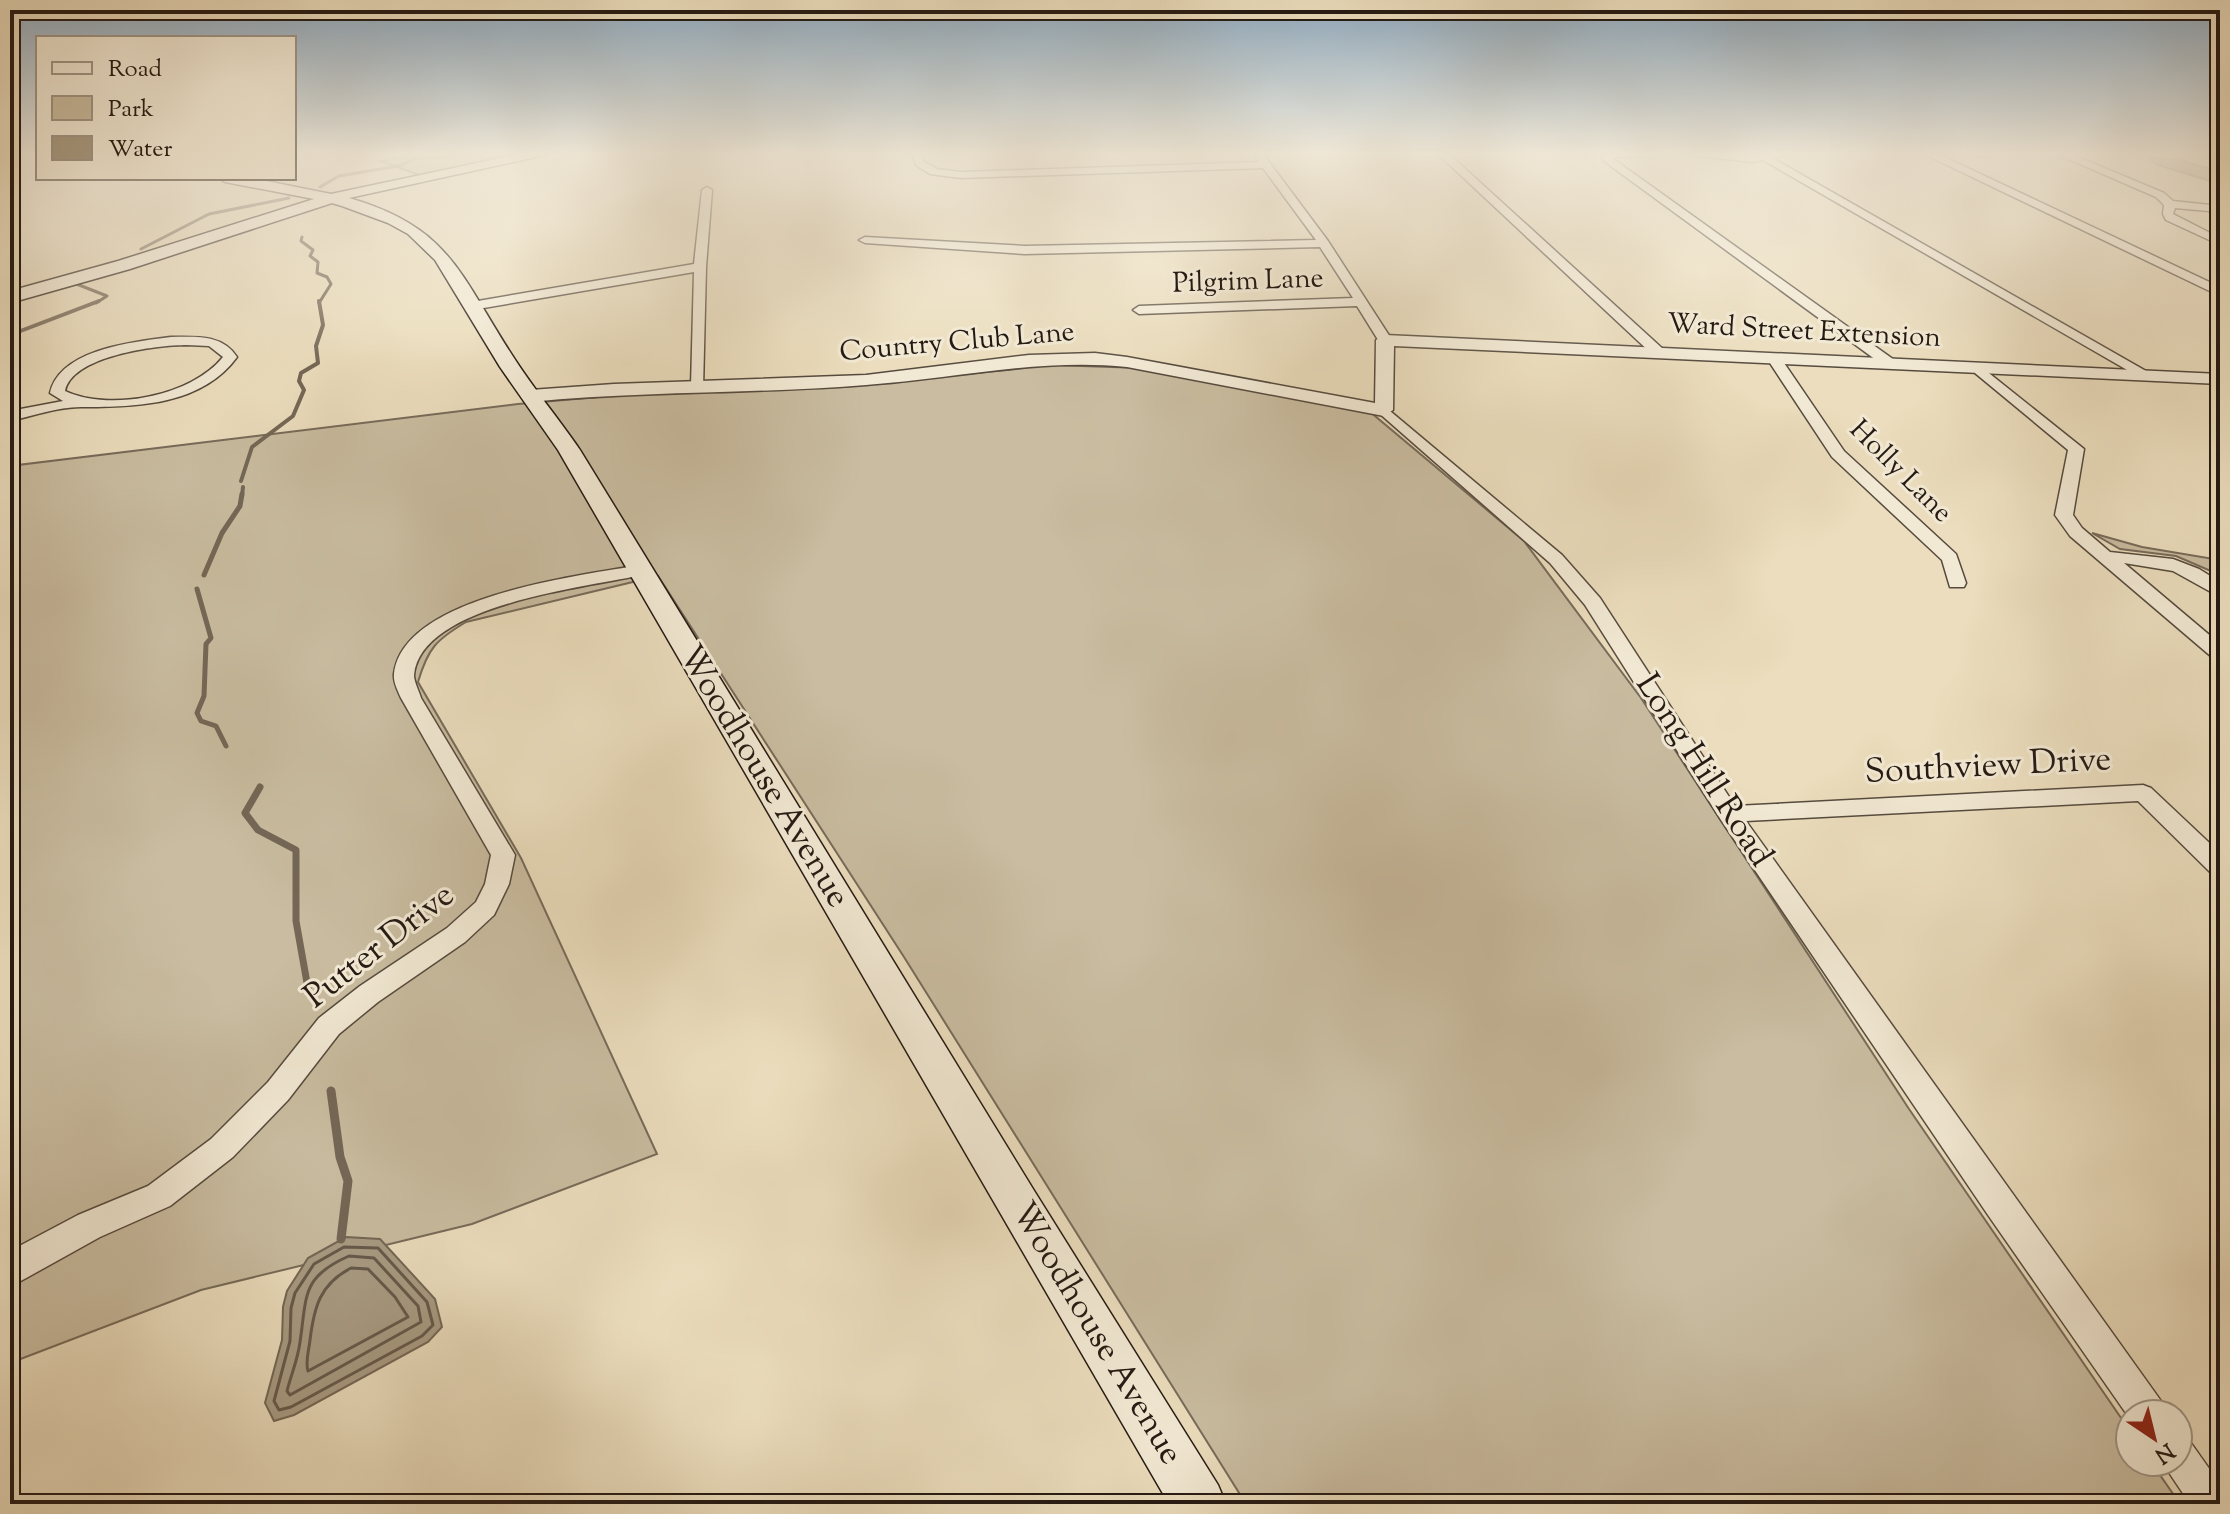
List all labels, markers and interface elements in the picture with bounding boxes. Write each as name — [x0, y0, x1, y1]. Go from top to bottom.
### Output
legend — [36, 36, 296, 180]
text: Road — [108, 53, 162, 87]
text: Park — [108, 93, 154, 127]
text: Water — [108, 133, 172, 167]
street label: Pilgrim Lane — [1172, 259, 1324, 305]
street label: Ward Street Extension — [1666, 305, 1942, 359]
street label: Country Club Lane — [838, 313, 1076, 373]
street label: Holly Lane — [1839, 411, 1961, 533]
street label: Woodhouse Avenue — [665, 636, 861, 918]
street label: Long Hill Road — [1622, 665, 1784, 877]
street label: Southview Drive — [1863, 736, 2113, 798]
street label: Putter Drive — [294, 873, 466, 1021]
street label: Woodhouse Avenue — [998, 1193, 1194, 1475]
north arrow — [2114, 1398, 2194, 1478]
text: N — [2147, 1434, 2180, 1470]

